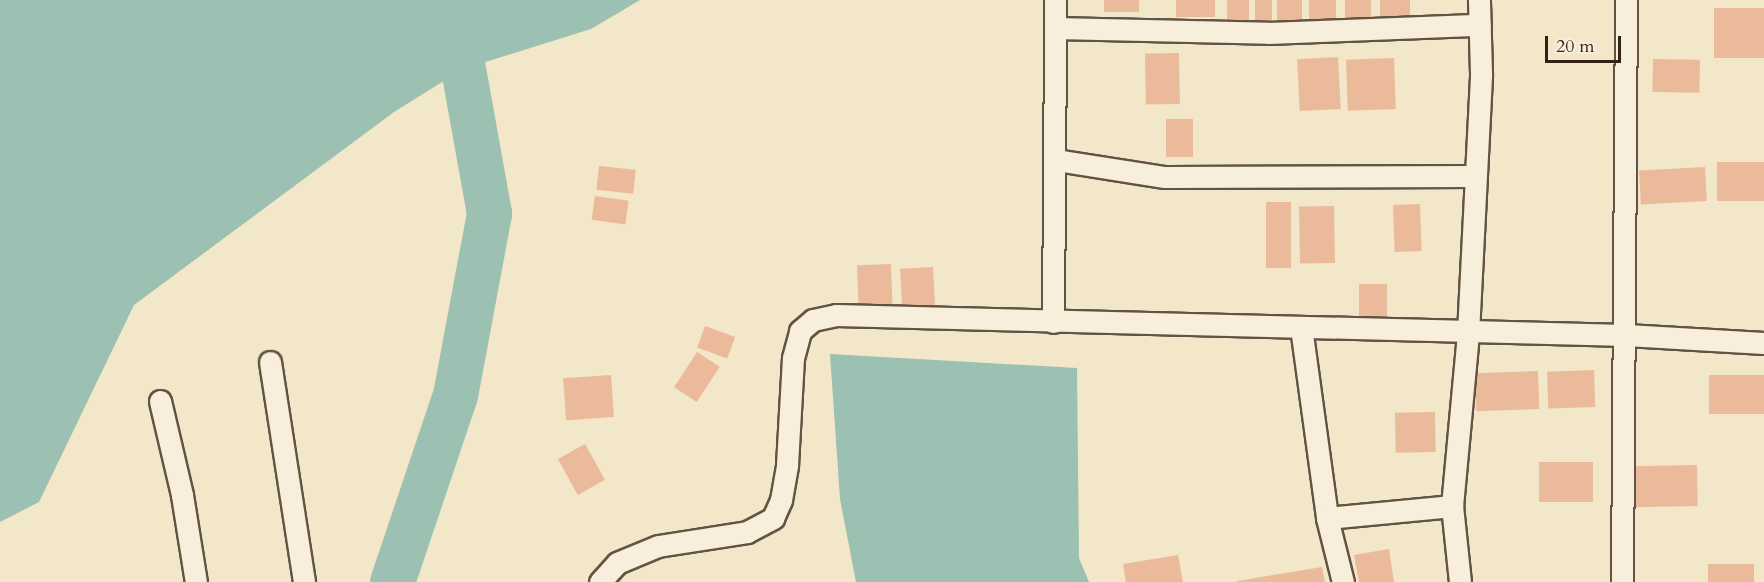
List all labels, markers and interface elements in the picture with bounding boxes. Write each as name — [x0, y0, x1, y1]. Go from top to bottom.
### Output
scale bar — [1548, 24, 1624, 62]
text: 20 m — [1556, 34, 1595, 59]

